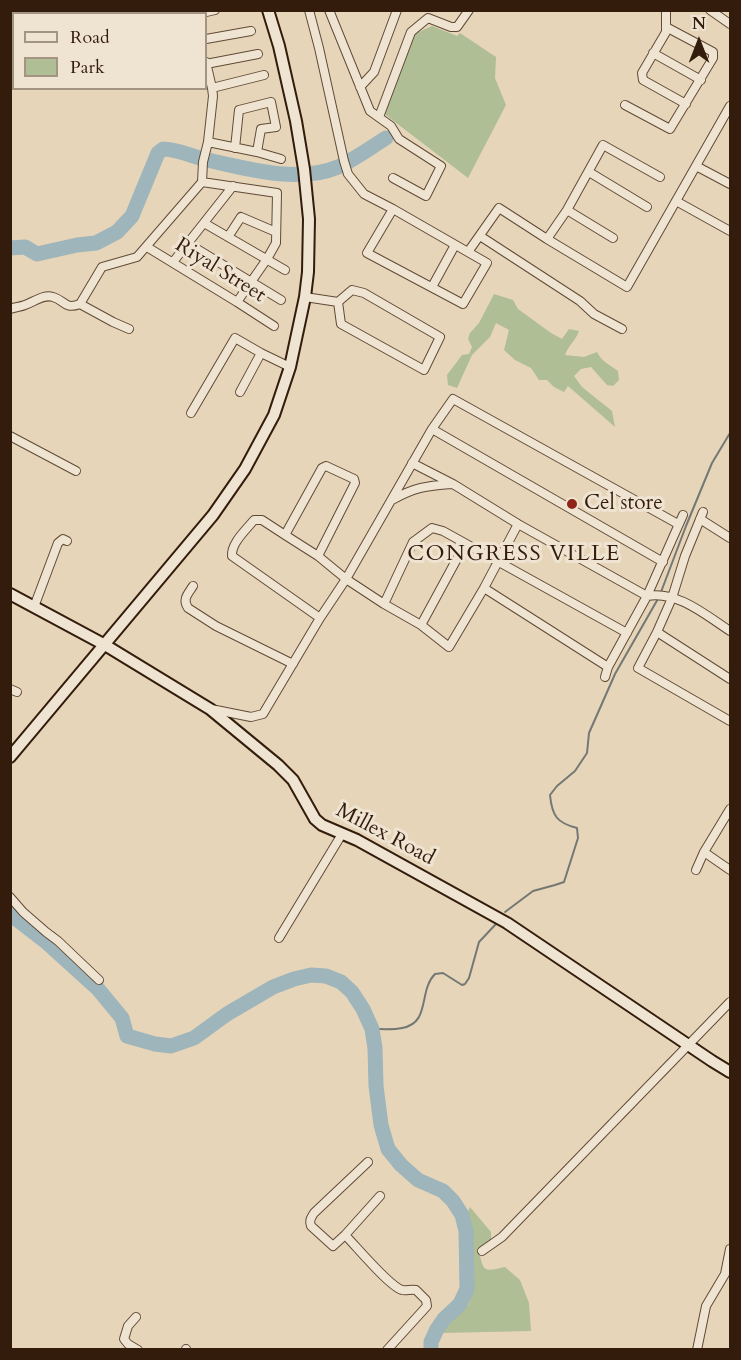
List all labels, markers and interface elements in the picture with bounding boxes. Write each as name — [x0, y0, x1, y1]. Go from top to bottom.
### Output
legend — [12, 12, 207, 90]
north arrow — [669, 12, 729, 72]
text: N — [692, 13, 706, 35]
text: Road — [70, 25, 110, 50]
text: Park — [70, 55, 105, 80]
street label: Riyal Street — [170, 233, 270, 309]
place label: Cel store — [584, 491, 663, 517]
marker: Cel store — [565, 497, 579, 511]
district label: CONGRESS VILLE — [407, 542, 621, 568]
street label: Millex Road — [331, 798, 439, 872]

